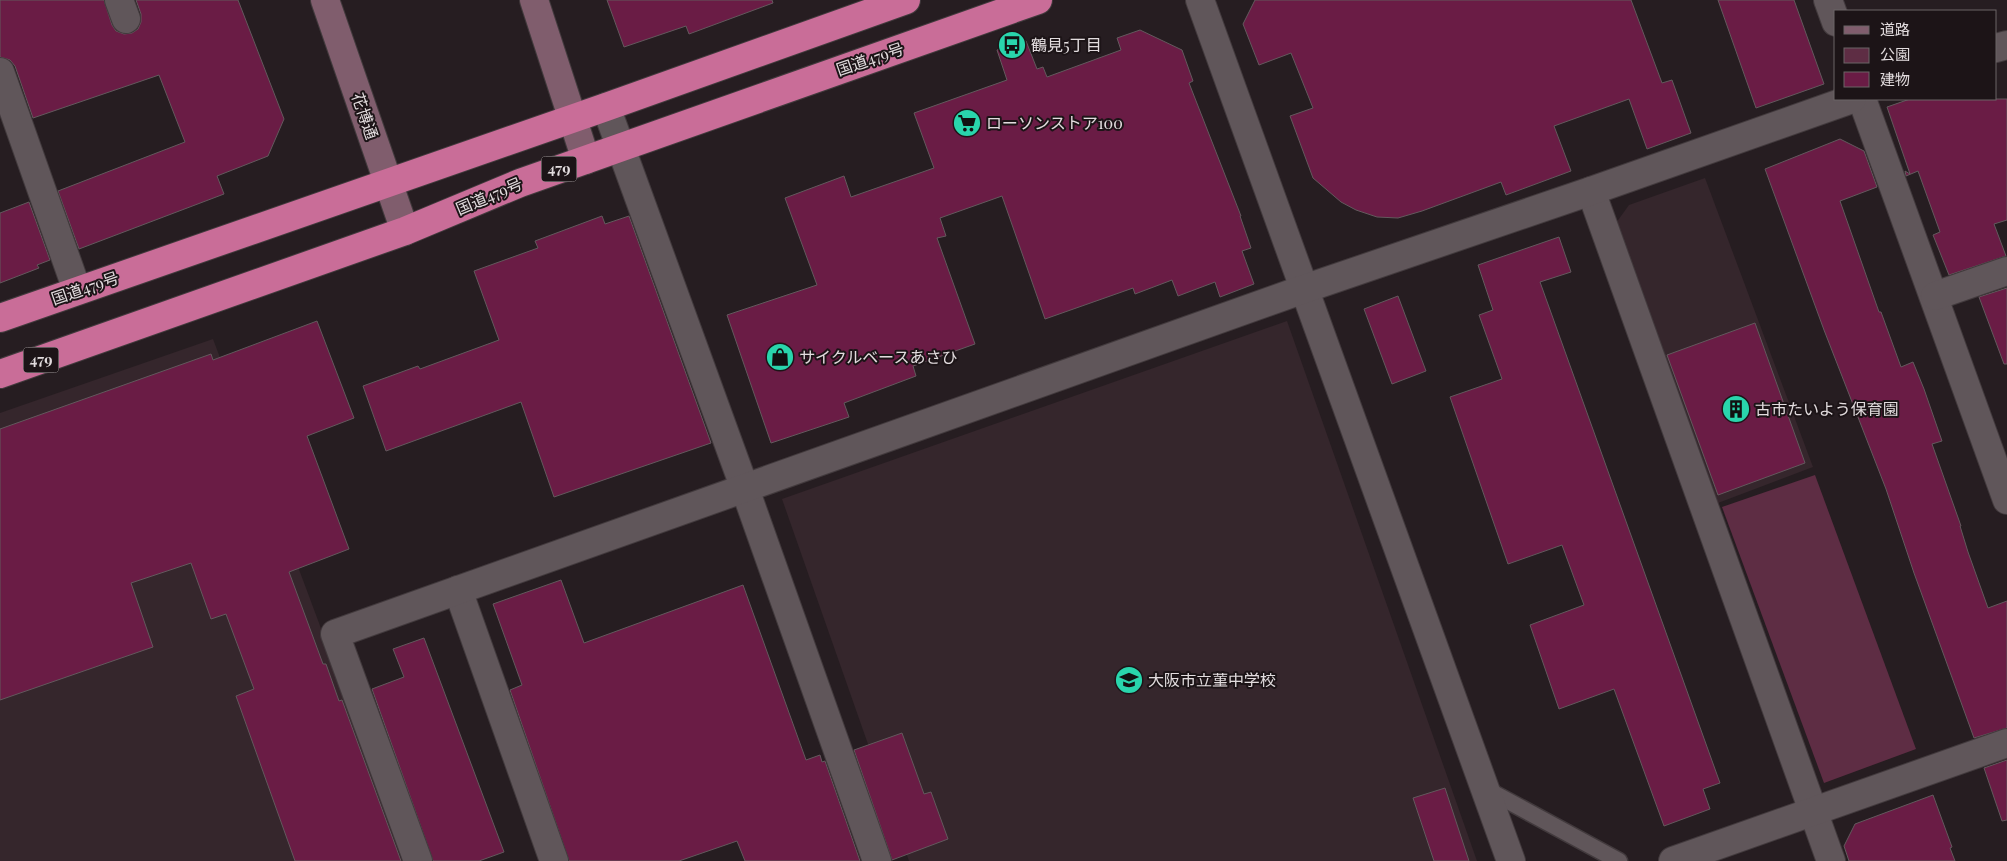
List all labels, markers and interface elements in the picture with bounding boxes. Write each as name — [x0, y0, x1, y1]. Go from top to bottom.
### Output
legend — [1834, 10, 1997, 100]
text: 道路 — [1880, 19, 1910, 39]
bus stop icon: 鶴見5丁目 — [997, 30, 1027, 60]
place label: 鶴見5丁目 — [1031, 34, 1102, 55]
street label: 国道479号 — [833, 37, 907, 80]
text: 公園 — [1880, 44, 1910, 64]
text: 建物 — [1880, 69, 1910, 89]
street label: 花博通 — [348, 90, 383, 142]
supermarket icon: ローソンストア100 — [952, 108, 982, 138]
place label: ローソンストア100 — [986, 112, 1123, 133]
road number: 479 — [542, 156, 576, 182]
street label: 国道479号 — [452, 172, 525, 219]
street label: 国道479号 — [48, 266, 122, 309]
shop icon: サイクルベースあさひ — [765, 342, 795, 372]
place label: サイクルベースあさひ — [799, 346, 957, 367]
road number: 479 — [23, 348, 58, 372]
building icon: 古市たいよう保育園 — [1721, 394, 1751, 424]
place label: 古市たいよう保育園 — [1755, 398, 1899, 419]
school or university icon: 大阪市立菫中学校 — [1114, 665, 1144, 695]
place label: 大阪市立菫中学校 — [1148, 669, 1276, 690]

